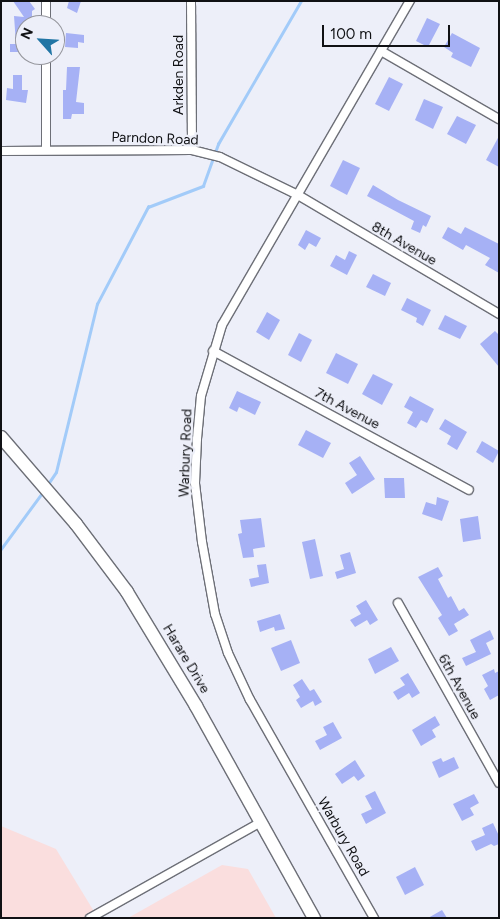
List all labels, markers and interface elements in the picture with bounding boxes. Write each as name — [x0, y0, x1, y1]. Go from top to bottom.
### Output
north arrow — [15, 15, 65, 65]
scale bar — [325, 15, 452, 47]
text: N — [17, 25, 37, 42]
text: 100 m — [330, 25, 372, 43]
street label: Arkden Road — [171, 35, 187, 115]
street label: Parndon Road — [111, 129, 199, 149]
street label: 8th Avenue — [368, 219, 440, 269]
street label: 7th Avenue — [312, 385, 382, 433]
street label: Warbury Road — [176, 408, 196, 498]
street label: Harare Drive — [159, 621, 213, 697]
street label: 6th Avenue — [434, 652, 484, 722]
street label: Warbury Road — [314, 794, 372, 880]

